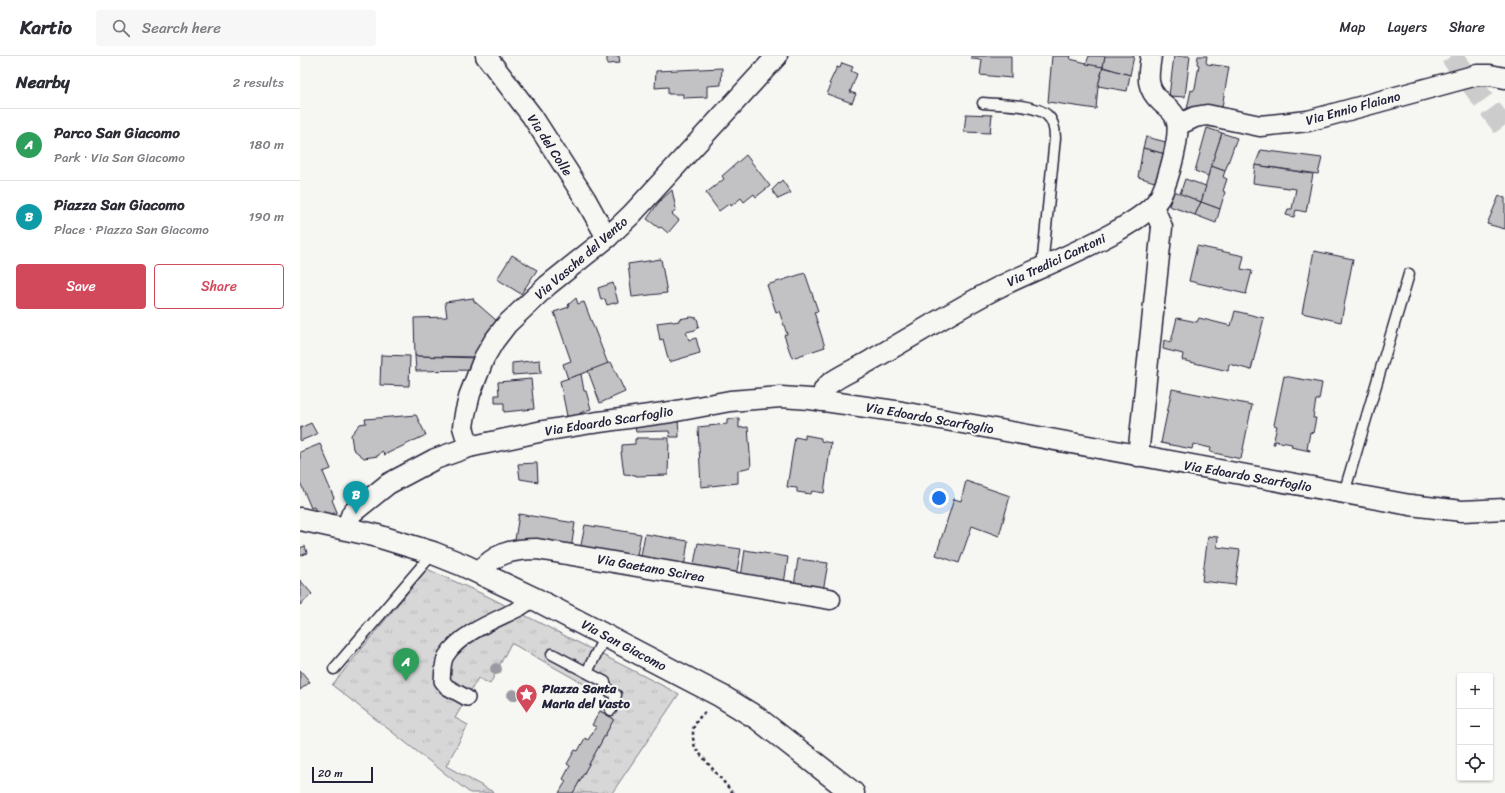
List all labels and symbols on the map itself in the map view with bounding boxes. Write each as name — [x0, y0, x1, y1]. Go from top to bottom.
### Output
street label: Via Ennio Flaiano — [1303, 84, 1403, 132]
street label: Via del Colle — [521, 109, 579, 181]
street label: Via Vasche del Vento — [529, 210, 633, 305]
street label: Via Tredici Cantoni — [1003, 227, 1110, 293]
street label: Via Edoardo Scarfoglio — [864, 395, 996, 441]
street label: Via Edoardo Scarfoglio — [543, 399, 675, 442]
street label: Via Edoardo Scarfoglio — [1182, 453, 1314, 499]
pin: B — [343, 481, 369, 514]
your location — [929, 488, 949, 508]
street label: Via Gaetano Scirea — [596, 547, 707, 589]
street label: Via San Giacomo — [577, 613, 671, 677]
pin: A — [393, 648, 419, 681]
place label: Piazza Santa Maria del Vasto — [541, 677, 631, 715]
place icon: Piazza Santa Maria del Vasto — [514, 682, 540, 715]
scale bar — [312, 765, 373, 784]

